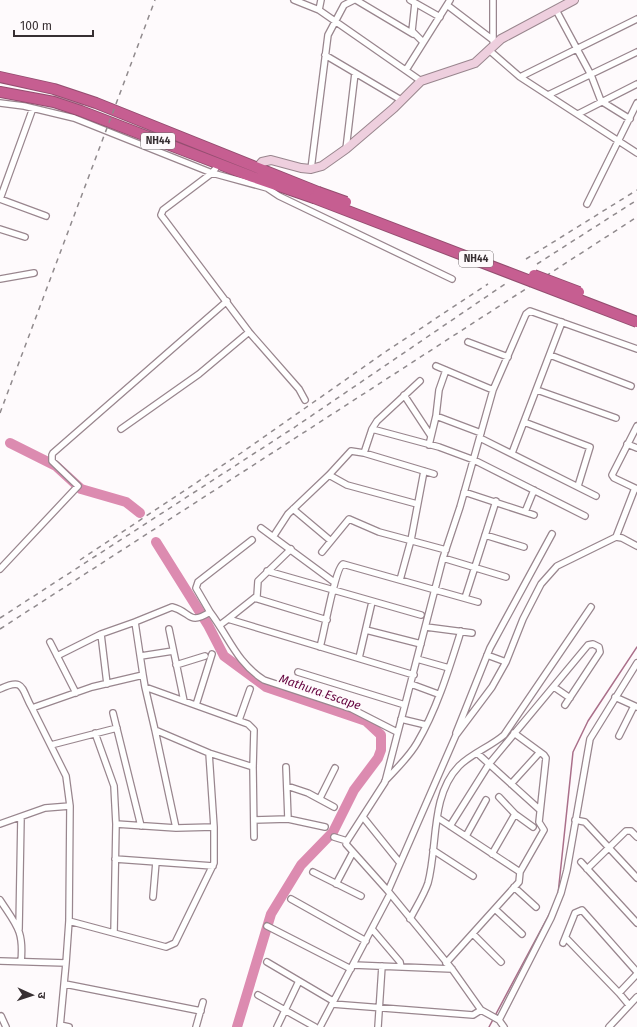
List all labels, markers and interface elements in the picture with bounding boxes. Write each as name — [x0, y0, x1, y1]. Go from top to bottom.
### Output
scale bar — [14, 12, 93, 38]
text: 100 m — [20, 19, 52, 33]
road number: NH44 — [141, 133, 175, 149]
road number: NH44 — [459, 251, 493, 267]
water label: Mathura Escape — [277, 671, 363, 713]
north arrow — [12, 975, 52, 1015]
text: उ — [35, 992, 48, 1000]

